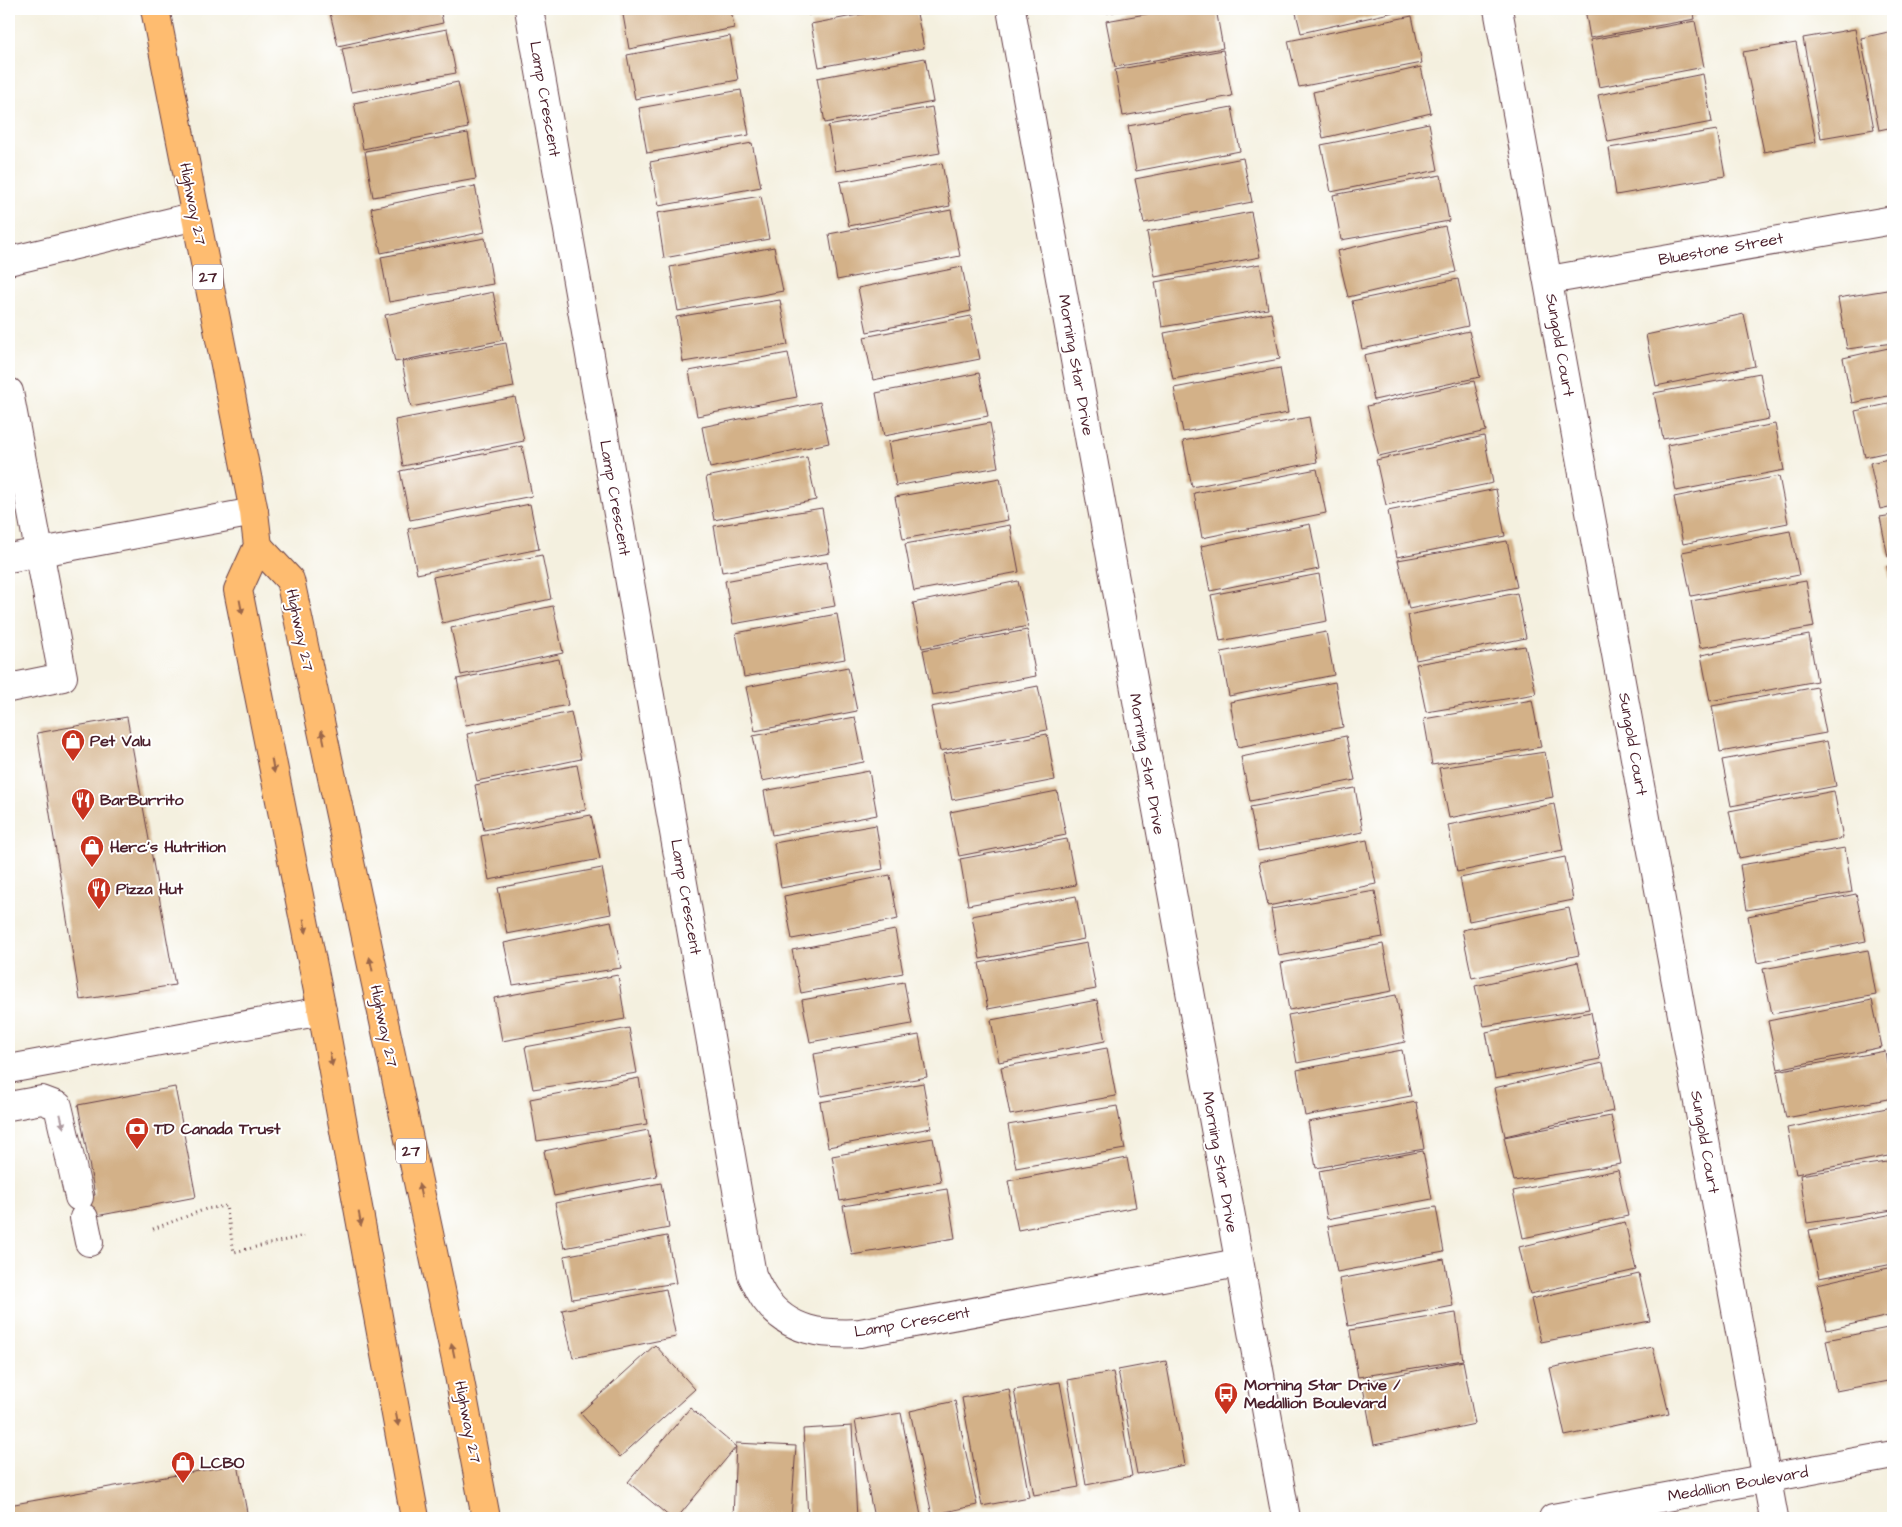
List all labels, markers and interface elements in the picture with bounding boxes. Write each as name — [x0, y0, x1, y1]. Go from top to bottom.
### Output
street label: Lamp Crescent — [524, 39, 566, 159]
street label: Highway 27 — [173, 161, 212, 247]
street label: Bluestone Street — [1657, 227, 1786, 271]
road number: 27 — [193, 264, 223, 290]
street label: Sungold Court — [1539, 292, 1580, 399]
street label: Morning Star Drive — [1052, 293, 1099, 438]
street label: Lamp Crescent — [594, 438, 636, 558]
street label: Highway 27 — [280, 587, 319, 674]
one-way arrow — [237, 600, 245, 615]
street label: Sungold Court — [1612, 691, 1653, 798]
street label: Morning Star Drive — [1123, 692, 1170, 837]
shop icon: Pet Valu — [60, 728, 86, 762]
one-way arrow — [319, 729, 327, 744]
place label: Pet Valu — [90, 730, 151, 752]
one-way arrow — [269, 759, 277, 774]
restaurant icon: BarBurrito — [70, 787, 96, 821]
place label: BarBurrito — [100, 789, 184, 811]
shop icon: Herc's Hutrition — [79, 834, 105, 868]
place label: Herc's Hutrition — [110, 836, 226, 858]
street label: Lamp Crescent — [665, 837, 707, 957]
restaurant icon: Pizza Hut — [86, 876, 112, 910]
place label: Pizza Hut — [116, 878, 184, 900]
one-way arrow — [301, 918, 309, 933]
one-way arrow — [367, 956, 375, 971]
street label: Highway 27 — [364, 983, 403, 1070]
one-way arrow — [327, 1051, 335, 1067]
street label: Sungold Court — [1684, 1089, 1725, 1196]
street label: Morning Star Drive — [1196, 1090, 1243, 1235]
one-way arrow — [58, 1113, 66, 1128]
bank icon: TD Canada Trust — [124, 1116, 150, 1150]
place label: TD Canada Trust — [153, 1118, 281, 1140]
road number: 27 — [396, 1138, 426, 1164]
one-way arrow — [415, 1183, 423, 1199]
one-way arrow — [356, 1211, 364, 1226]
street label: Lamp Crescent — [852, 1301, 972, 1343]
one-way arrow — [449, 1342, 457, 1358]
place label: Morning Star Drive / Medallion Boulevard — [1244, 1374, 1401, 1414]
street label: Highway 27 — [448, 1379, 487, 1465]
bus stop icon: Morning Star Drive / Medallion Boulevard — [1213, 1381, 1239, 1415]
one-way arrow — [393, 1411, 401, 1427]
shop icon: LCBO — [170, 1450, 196, 1484]
place label: LCBO — [200, 1452, 245, 1474]
street label: Medallion Boulevard — [1666, 1461, 1810, 1507]

